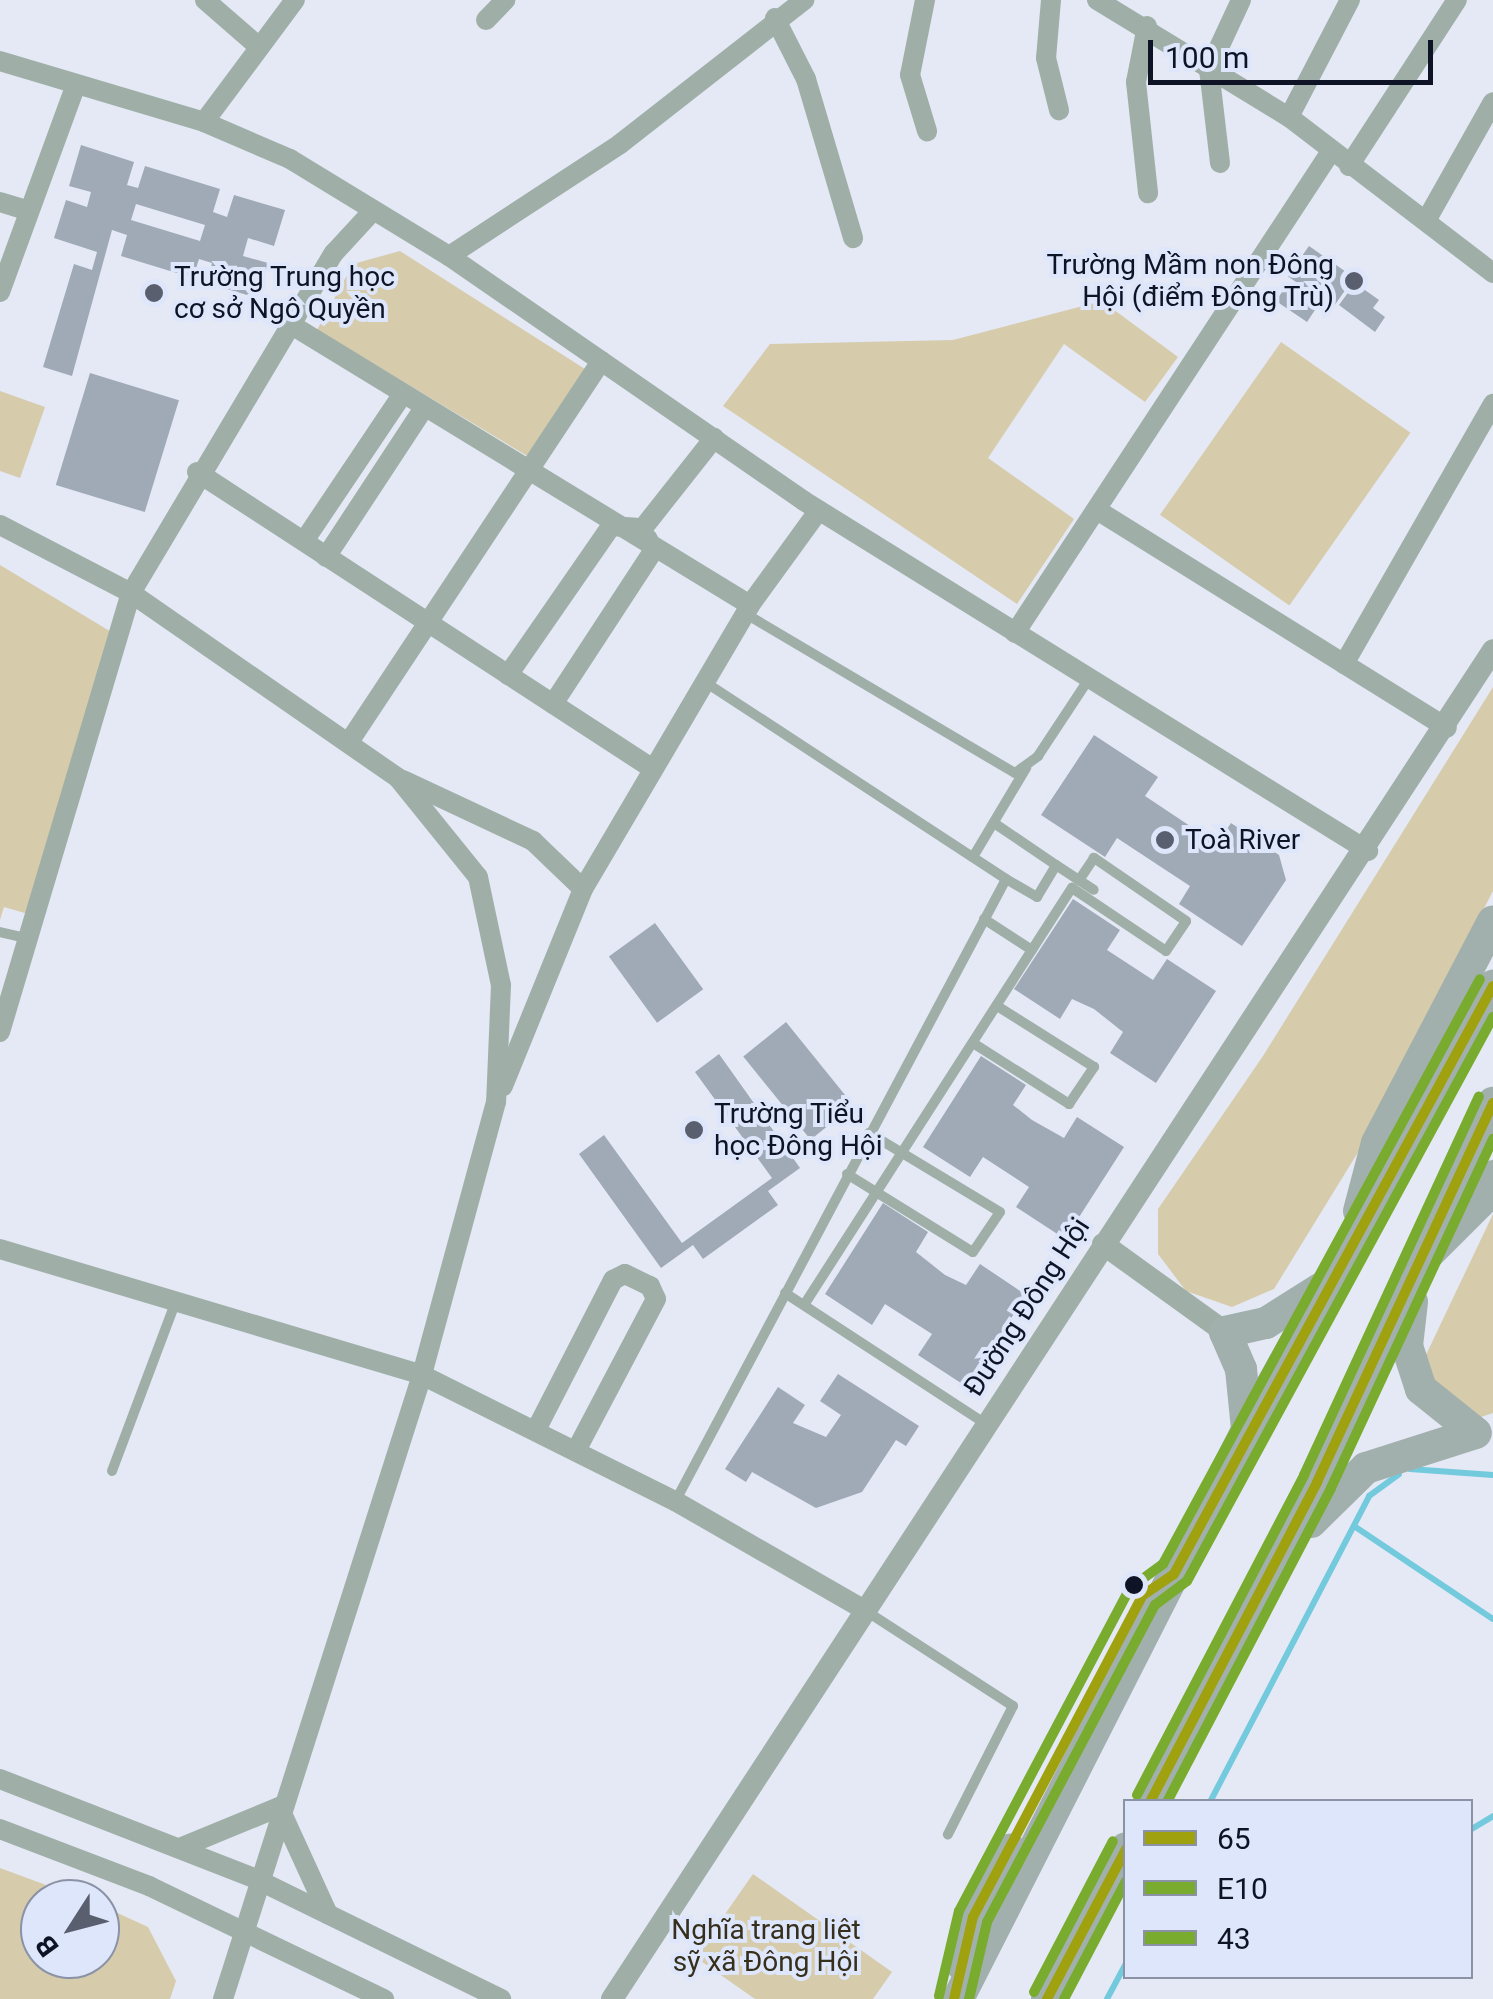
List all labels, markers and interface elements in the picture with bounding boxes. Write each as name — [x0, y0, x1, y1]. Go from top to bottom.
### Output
scale bar — [1153, 20, 1438, 82]
text: 100 m — [1165, 40, 1249, 75]
place label: Trường Mầm non Đông Hội (điểm Đông Trù) — [1046, 248, 1334, 314]
place label: Trường Trung học cơ sở Ngô Quyền — [174, 260, 395, 326]
marker: Trường Mầm non Đông Hội (điểm Đông Trù) — [1343, 270, 1365, 292]
marker: Trường Trung học cơ sở Ngô Quyền — [143, 282, 165, 304]
place label: Toà River — [1185, 823, 1300, 857]
marker: Toà River — [1154, 829, 1176, 851]
place label: Trường Tiểu học Đông Hội — [714, 1097, 883, 1163]
marker: Trường Tiểu học Đông Hội — [683, 1119, 705, 1141]
street label: Đường Đông Hội — [957, 1212, 1097, 1402]
unlabelled marker — [1124, 1575, 1144, 1595]
legend — [1123, 1799, 1473, 1979]
text: 65 — [1217, 1821, 1251, 1856]
text: E10 — [1217, 1871, 1268, 1906]
north arrow — [20, 1879, 120, 1979]
park label: Nghĩa trang liệt sỹ xã Đông Hội — [671, 1913, 861, 1979]
text: 43 — [1217, 1921, 1251, 1956]
text: B — [28, 1929, 66, 1963]

